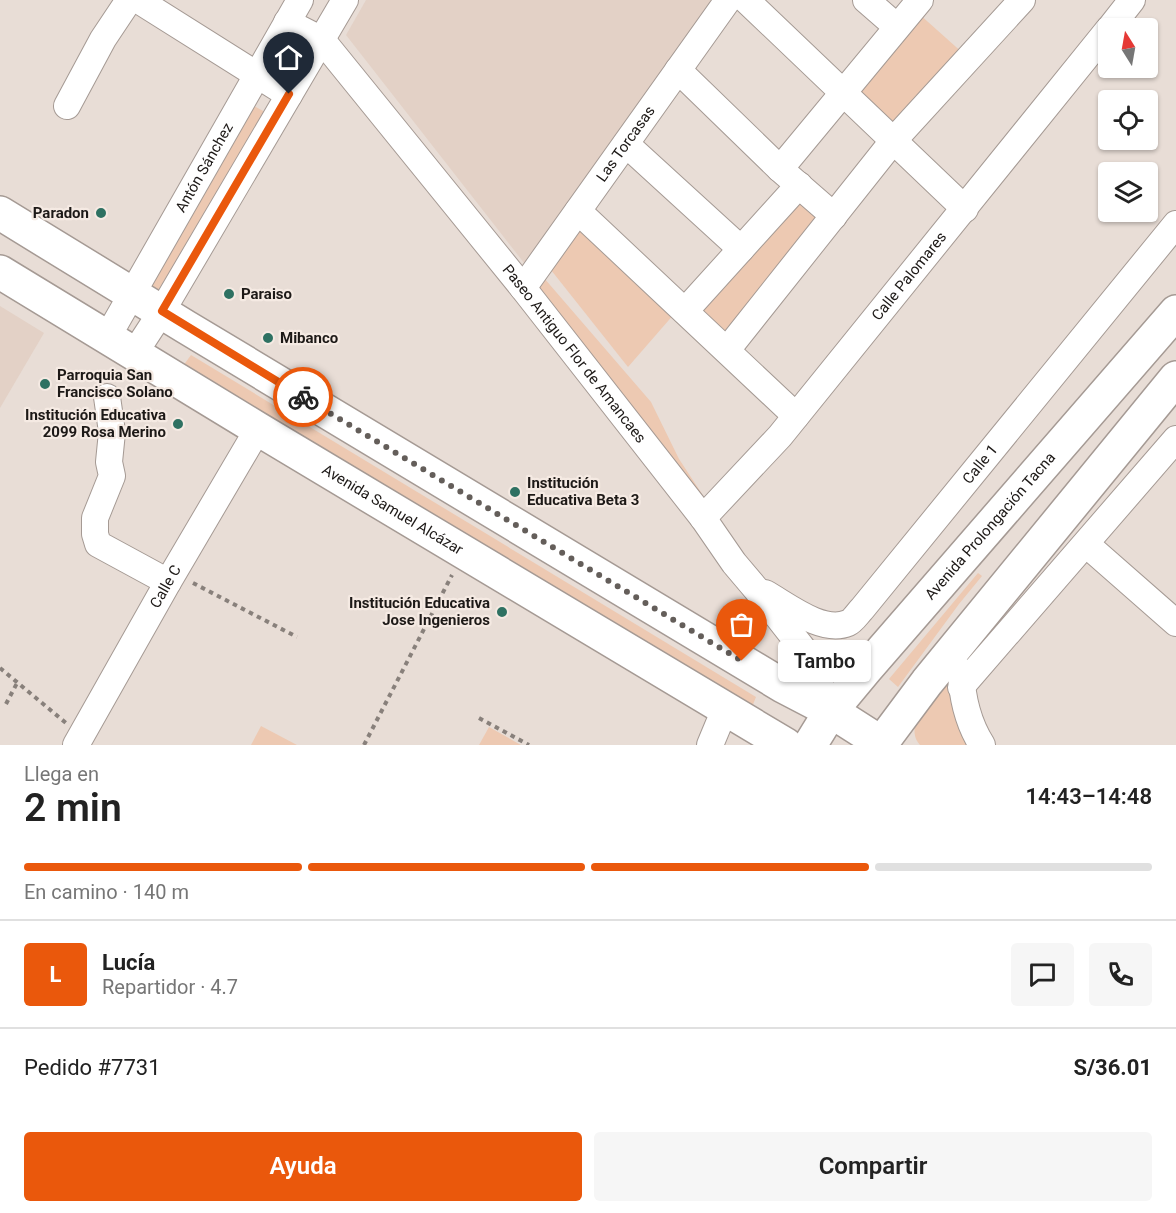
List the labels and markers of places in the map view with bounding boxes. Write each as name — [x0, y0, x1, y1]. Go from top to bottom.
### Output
pin — [263, 32, 314, 94]
place label: Paradon — [33, 204, 89, 222]
marker: Paradon — [94, 206, 108, 220]
place label: Paraiso — [241, 285, 292, 303]
marker: Paraiso — [222, 287, 236, 301]
place label: Mibanco — [280, 329, 338, 347]
marker: Mibanco — [261, 331, 275, 345]
place label: Parroquia San Francisco Solano — [57, 366, 173, 401]
marker: Parroquia San Francisco Solano — [38, 377, 52, 391]
place label: Institución Educativa 2099 Rosa Merino — [25, 406, 166, 441]
marker: Institución Educativa 2099 Rosa Merino — [171, 417, 185, 431]
place label: Institución Educativa Beta 3 — [527, 474, 639, 509]
marker: Institución Educativa Beta 3 — [508, 485, 522, 499]
place label: Institución Educativa Jose Ingenieros — [349, 594, 490, 629]
pin — [716, 599, 767, 661]
marker: Institución Educativa Jose Ingenieros — [495, 605, 509, 619]
callout: Tambo — [778, 640, 871, 682]

